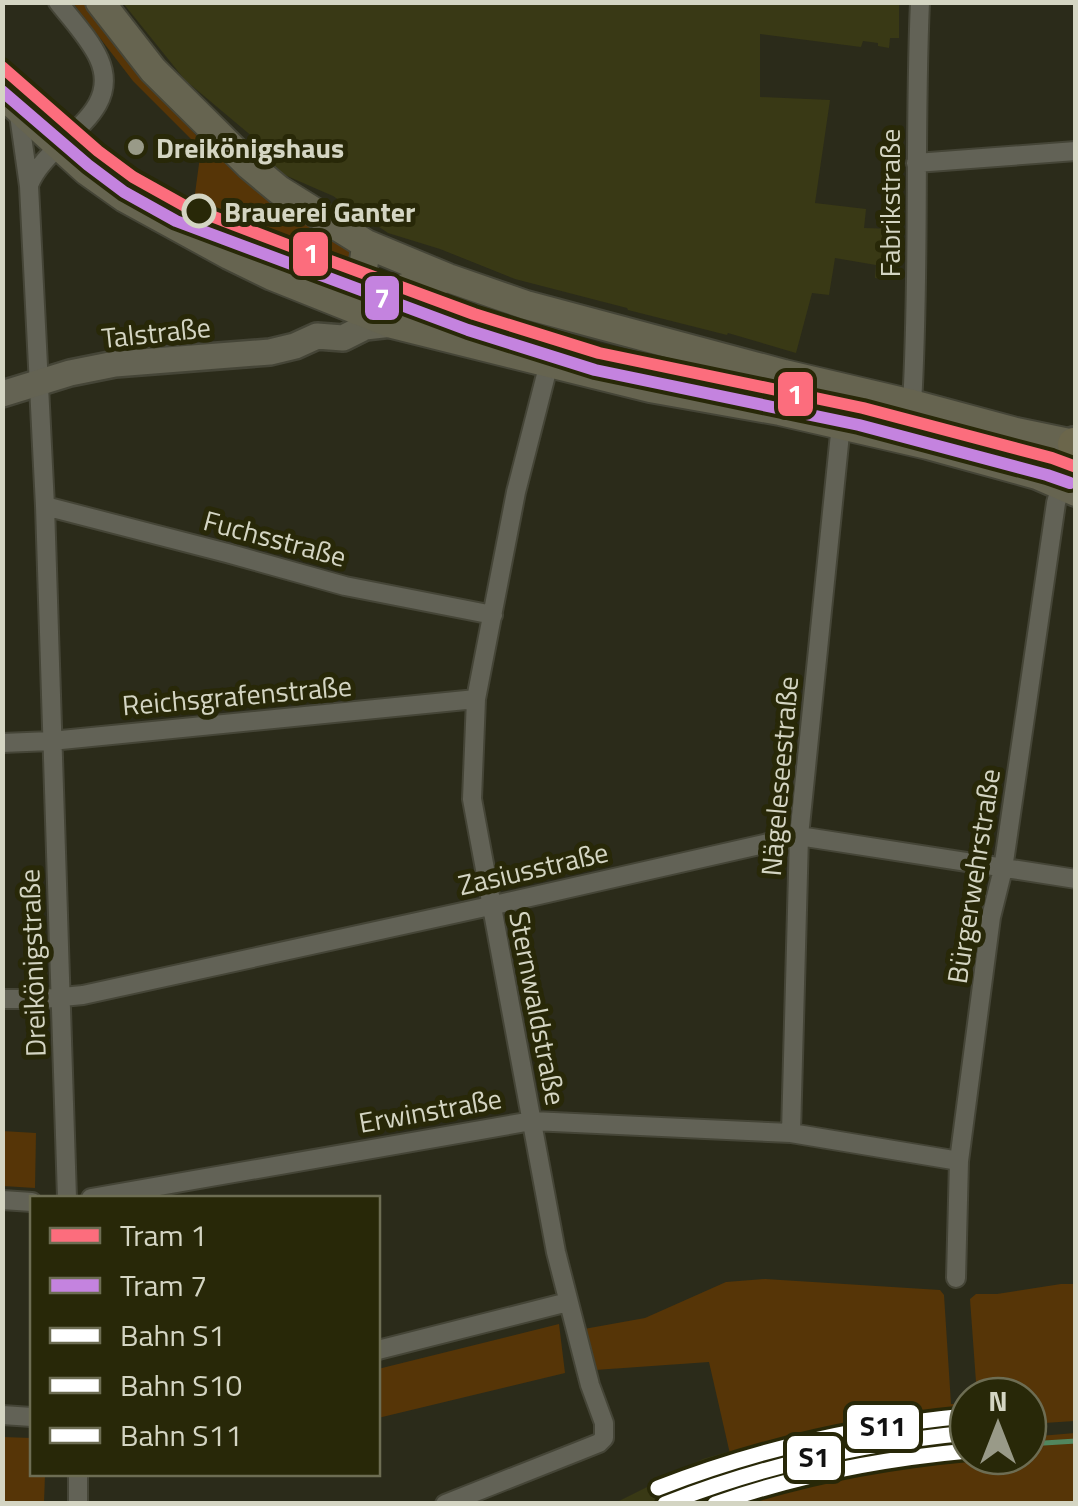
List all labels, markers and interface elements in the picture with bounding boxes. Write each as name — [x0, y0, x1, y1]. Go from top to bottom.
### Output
place label: Dreikönigshaus — [156, 126, 344, 169]
street label: Fabrikstraße — [868, 129, 911, 277]
marker: Dreikönigshaus — [125, 136, 147, 158]
place label: Brauerei Ganter — [224, 190, 415, 233]
marker: Brauerei Ganter — [183, 195, 215, 227]
line badge: 1 — [291, 230, 330, 278]
text: 1 — [303, 231, 319, 274]
line badge: 7 — [363, 274, 401, 322]
text: 7 — [374, 276, 390, 319]
street label: Talstraße — [99, 305, 213, 359]
line badge: 1 — [776, 370, 815, 418]
text: 1 — [787, 372, 803, 415]
street label: Fuchsstraße — [199, 498, 351, 578]
street label: Reichsgrafenstraße — [120, 664, 354, 726]
street label: Nägeleseestraße — [749, 674, 809, 878]
street label: Bürgerwehrstraße — [935, 766, 1011, 986]
street label: Zasiusstraße — [454, 830, 612, 906]
street label: Dreikönigstraße — [7, 868, 57, 1058]
street label: Sternwaldstraße — [498, 907, 578, 1109]
street label: Erwinstraße — [355, 1076, 505, 1144]
legend — [30, 1196, 380, 1476]
text: Tram 1 — [120, 1212, 207, 1258]
text: Tram 7 — [120, 1262, 207, 1308]
text: Bahn S1 — [120, 1312, 225, 1358]
text: Bahn S10 — [120, 1362, 242, 1408]
north arrow — [948, 1376, 1048, 1476]
text: N — [988, 1379, 1008, 1422]
line badge: S11 — [845, 1403, 921, 1451]
text: S11 — [860, 1404, 906, 1447]
text: Bahn S11 — [120, 1412, 242, 1458]
line badge: S1 — [785, 1434, 843, 1482]
text: S1 — [799, 1435, 829, 1478]

